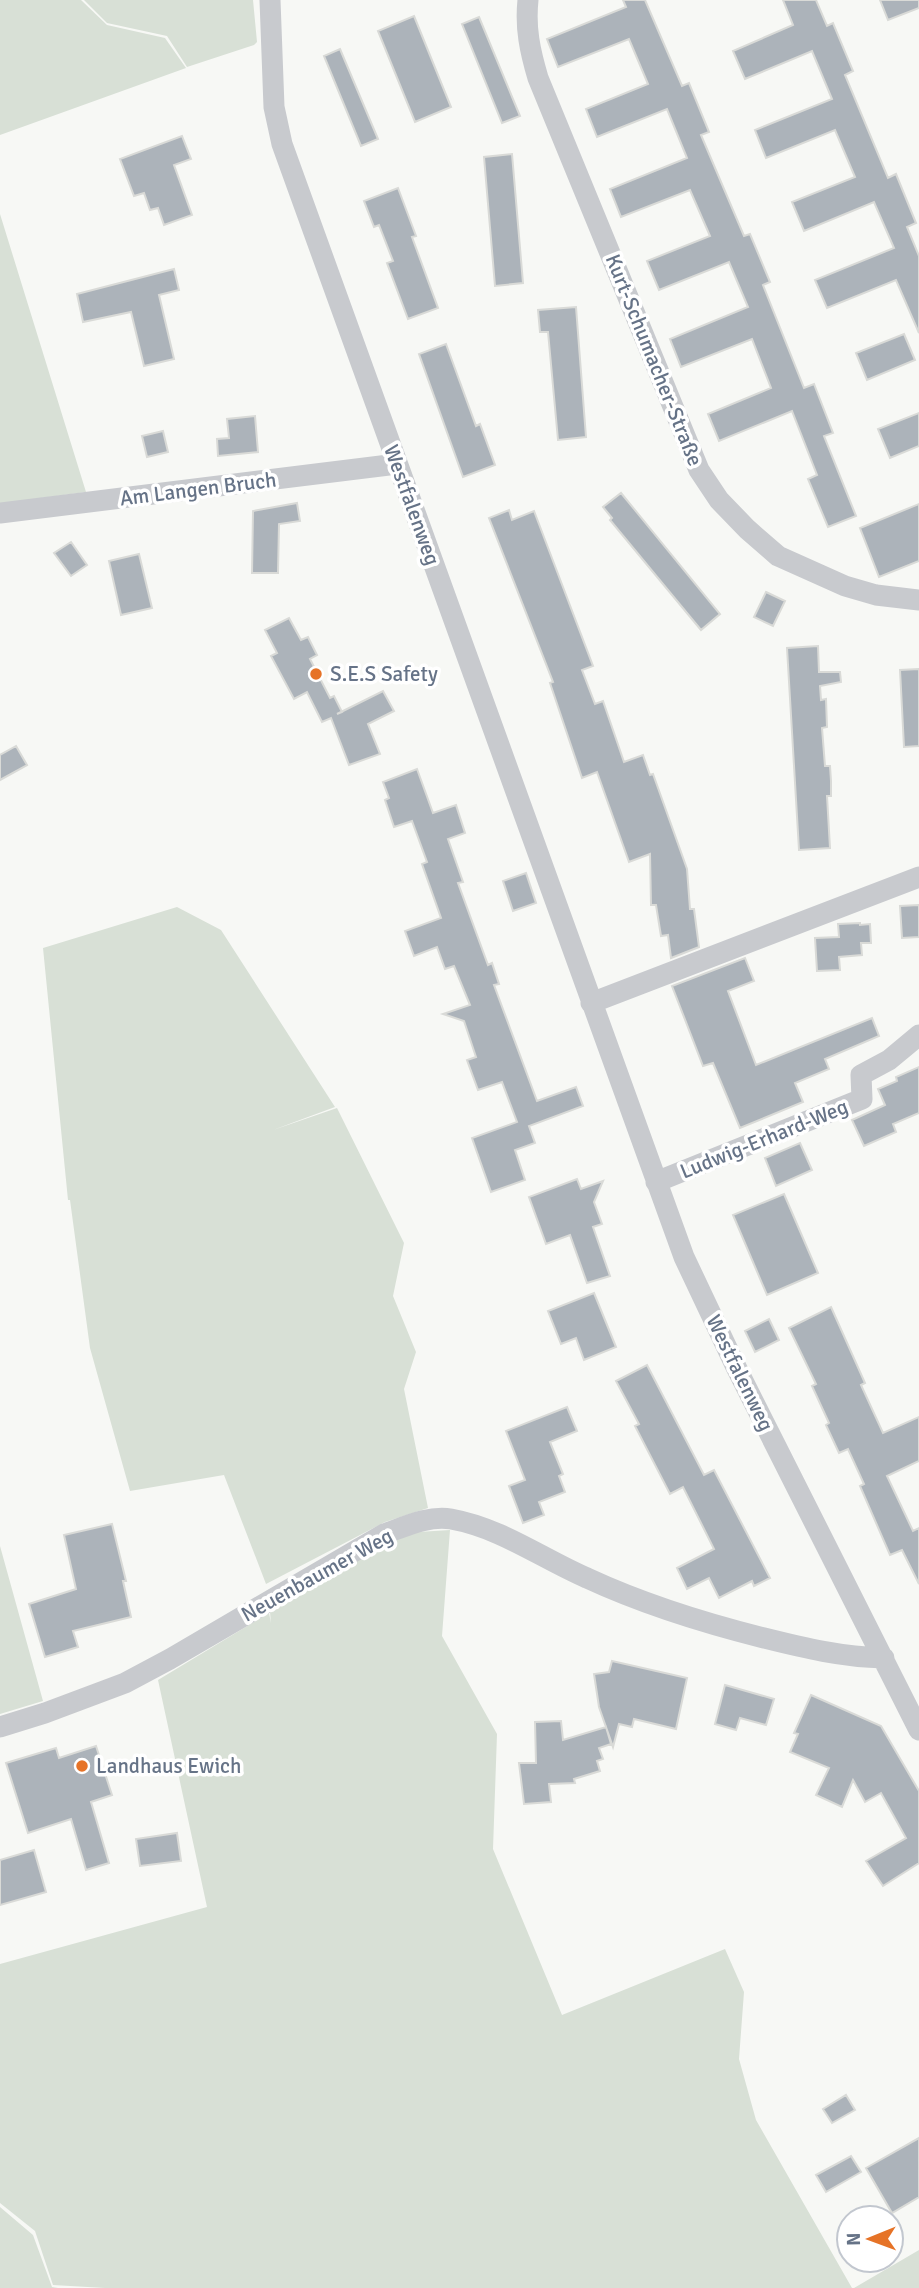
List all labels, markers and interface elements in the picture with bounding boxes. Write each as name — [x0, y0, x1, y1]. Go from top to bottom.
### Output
street label: Kurt-Schumacher-Straße — [600, 250, 708, 470]
street label: Westfalenweg — [378, 441, 446, 569]
street label: Am Langen Bruch — [118, 466, 278, 512]
place label: S.E.S Safety — [330, 661, 438, 687]
marker: S.E.S Safety — [308, 666, 324, 682]
street label: Ludwig-Erhard-Weg — [676, 1093, 852, 1185]
street label: Westfalenweg — [701, 1311, 779, 1435]
street label: Neuenbaumer Weg — [237, 1523, 397, 1627]
place label: Landhaus Ewich — [96, 1753, 241, 1779]
marker: Landhaus Ewich — [74, 1758, 90, 1774]
north arrow — [835, 2204, 905, 2274]
text: N — [842, 2232, 866, 2246]

